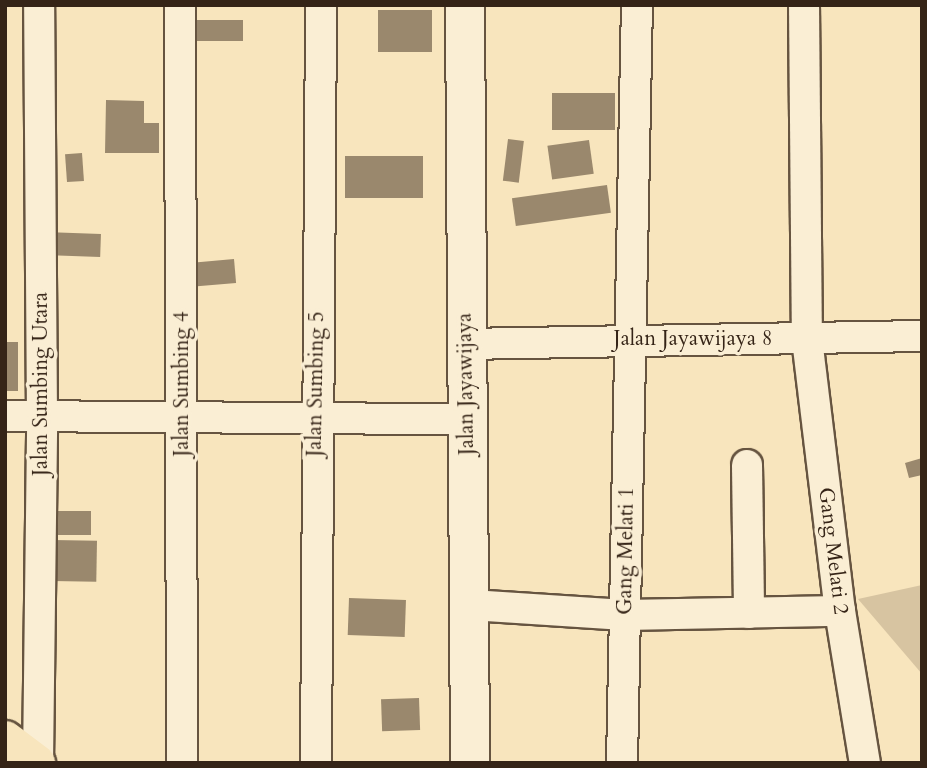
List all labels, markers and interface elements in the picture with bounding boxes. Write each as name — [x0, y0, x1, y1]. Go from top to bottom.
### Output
street label: Jalan Sumbing Utara — [28, 292, 54, 476]
street label: Jalan Sumbing 4 — [169, 311, 195, 457]
street label: Jalan Sumbing 5 — [302, 311, 330, 457]
street label: Jalan Jayawijaya — [452, 313, 480, 455]
street label: Jalan Jayawijaya 8 — [614, 326, 772, 352]
street label: Gang Melati 2 — [813, 486, 853, 616]
street label: Gang Melati 1 — [612, 487, 640, 615]

